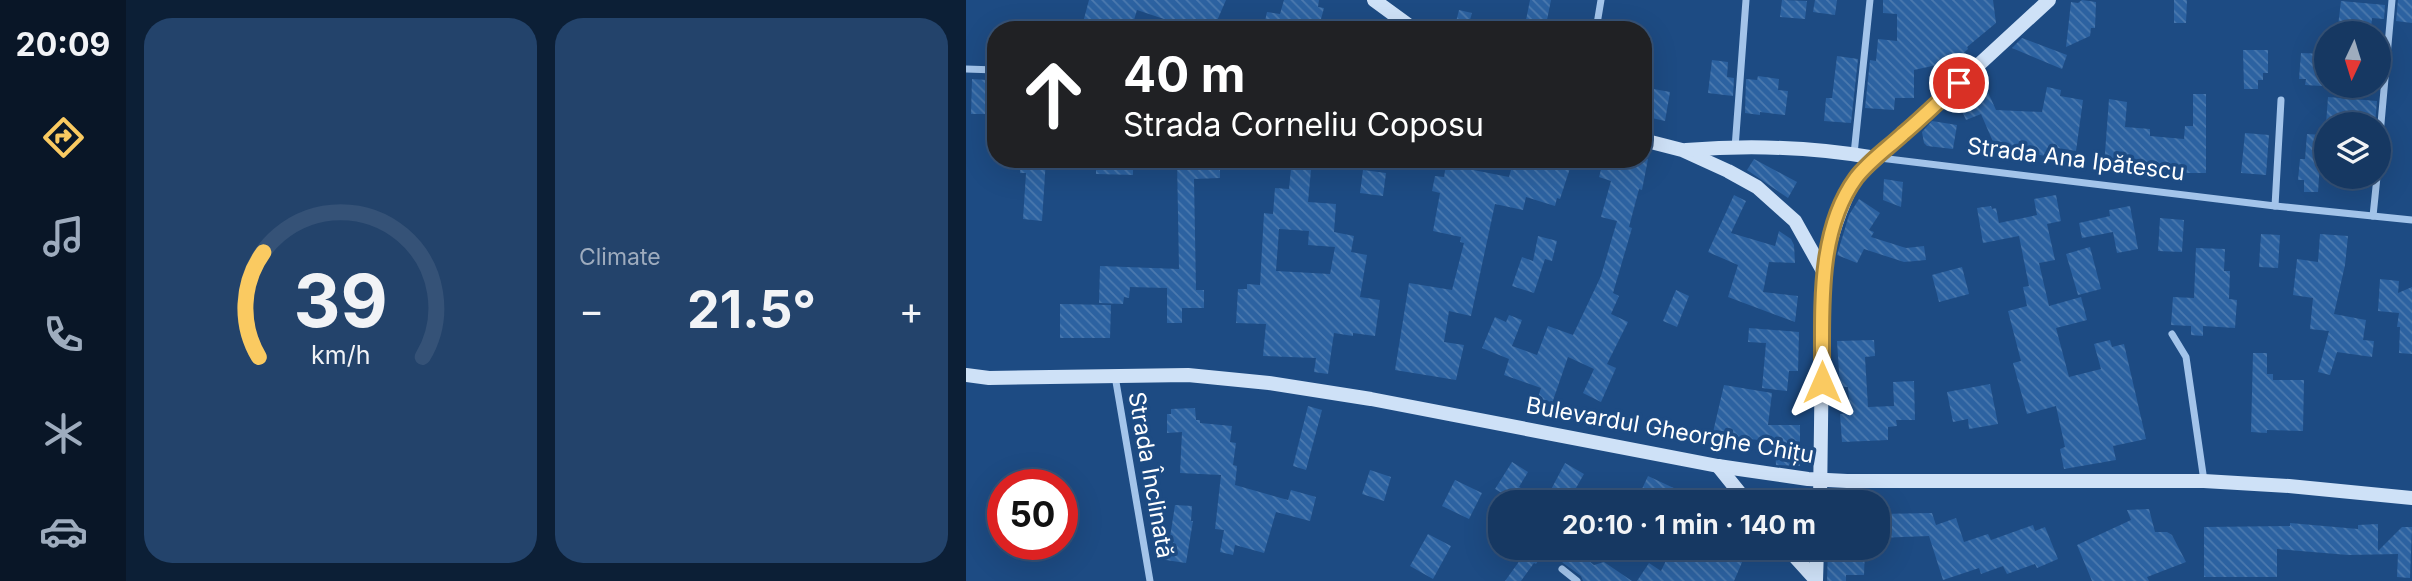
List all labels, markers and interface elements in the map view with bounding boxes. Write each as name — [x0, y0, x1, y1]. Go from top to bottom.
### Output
north arrow — [2314, 21, 2390, 98]
map controls — [2314, 21, 2391, 189]
text: 20:09 — [16, 25, 110, 64]
text: 40 m — [1123, 45, 1246, 104]
icon: ahead — [1008, 49, 1099, 140]
pin — [1929, 53, 1989, 113]
icon: arrive — [1940, 64, 1978, 102]
text: Strada Corneliu Coposu — [1123, 105, 1484, 144]
button: layers — [2314, 112, 2391, 189]
icon: directions — [39, 113, 88, 162]
street label: Strada Ana Ipătescu — [1966, 132, 2186, 186]
icon: music — [39, 212, 88, 261]
text: Climate — [579, 243, 661, 271]
text: 39 — [293, 256, 388, 345]
text: 21.5° — [687, 278, 816, 341]
text: − — [579, 287, 604, 333]
text: + — [899, 287, 924, 333]
icon: phone — [39, 310, 88, 359]
text: km/h — [311, 339, 370, 369]
position arrow — [1785, 345, 1859, 419]
street label: Strada Înclinată — [1123, 390, 1179, 560]
street label: Bulevardul Gheorghe Chițu — [1524, 391, 1816, 469]
icon: climate — [39, 409, 88, 458]
speed limit sign: 50 — [987, 469, 1078, 560]
icon: car — [39, 507, 88, 556]
text: 20:10 · 1 min · 140 m — [1562, 509, 1816, 540]

